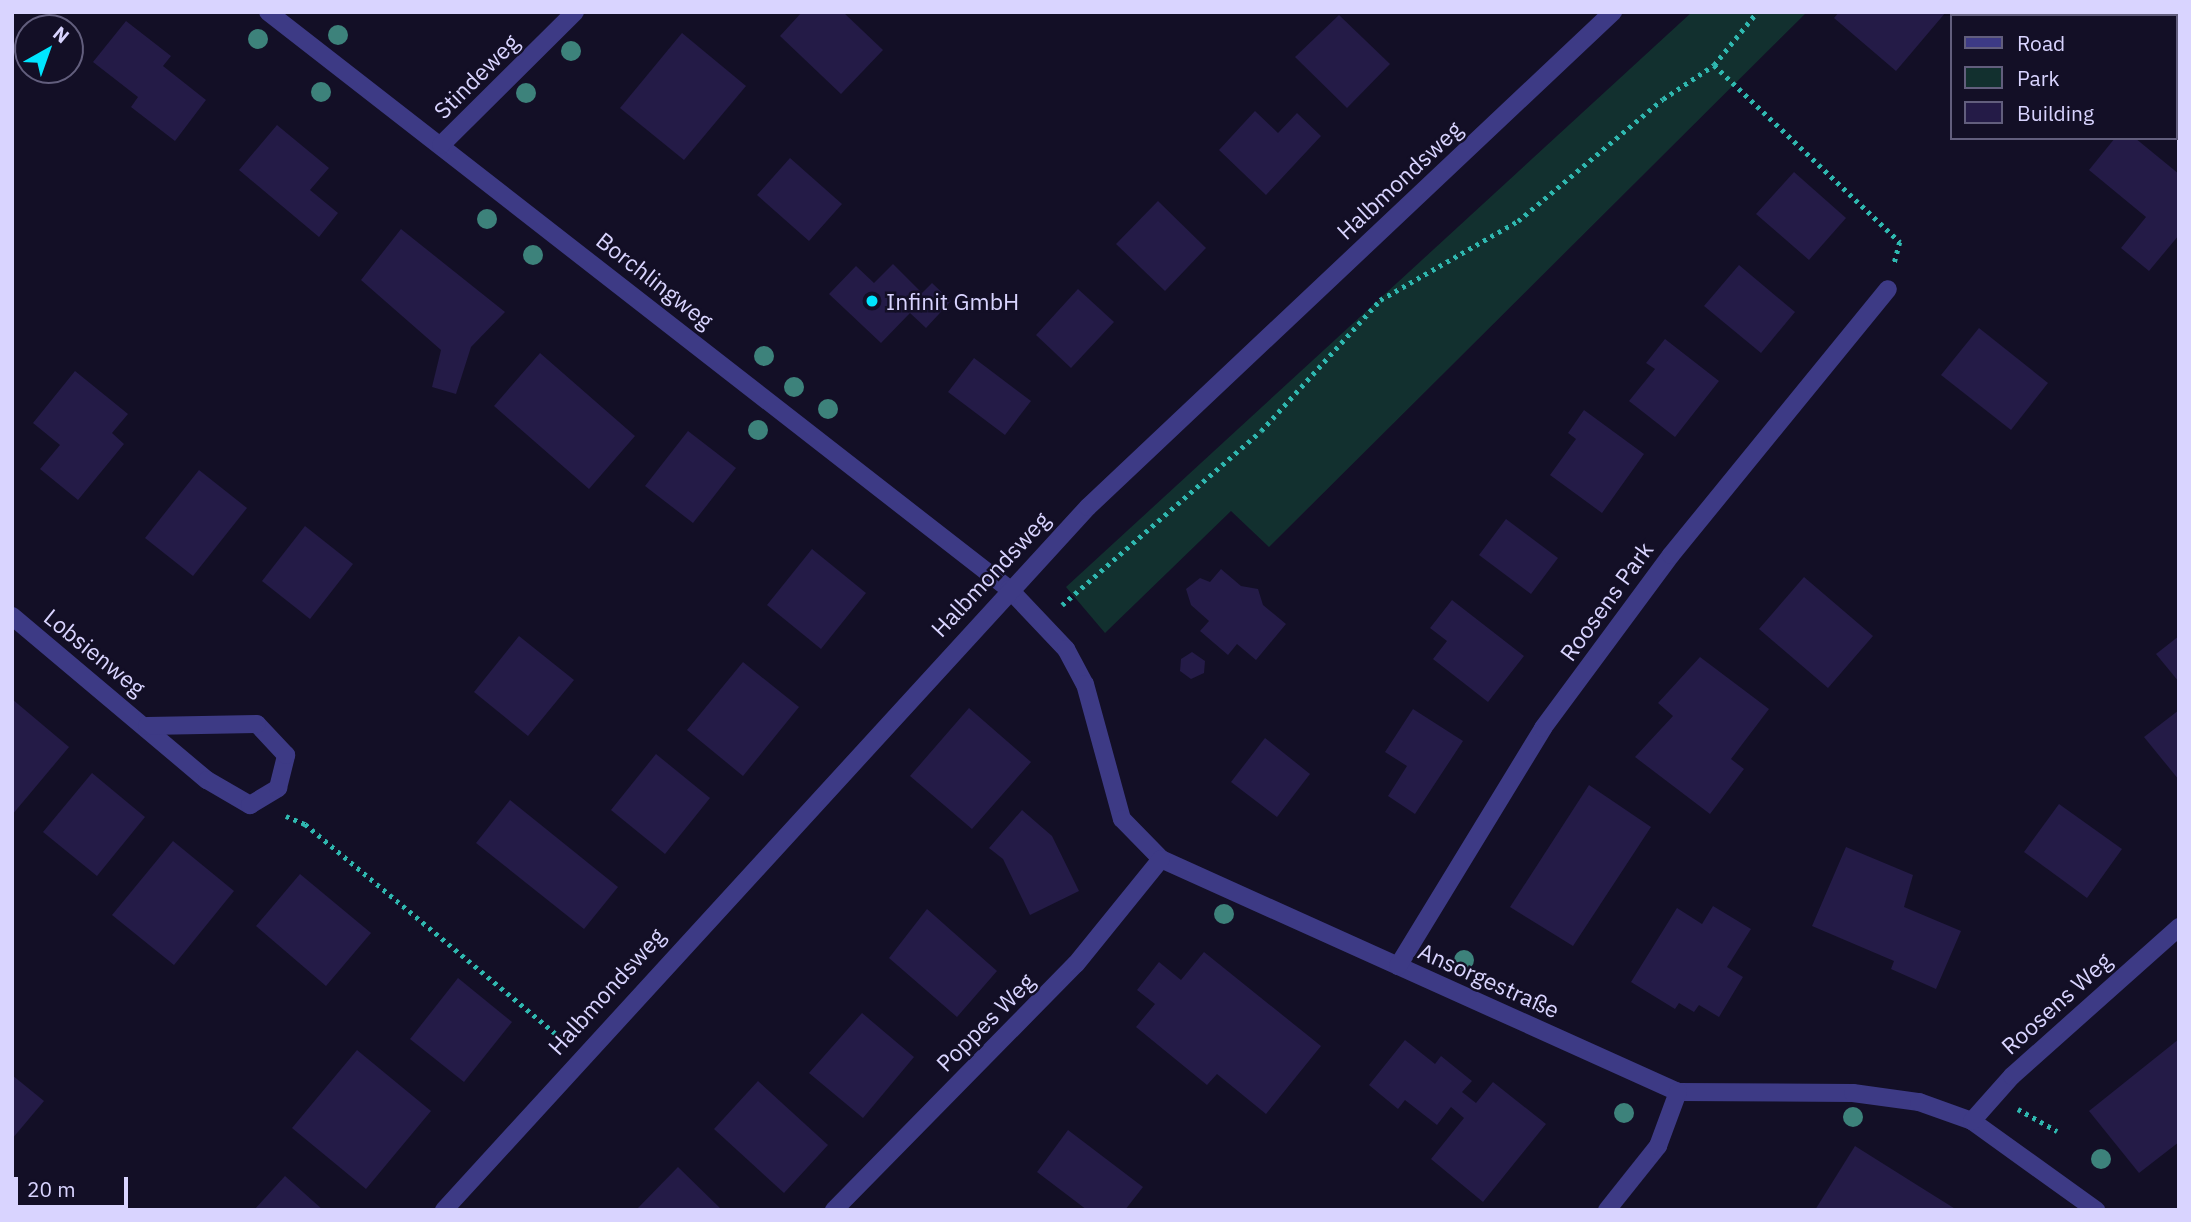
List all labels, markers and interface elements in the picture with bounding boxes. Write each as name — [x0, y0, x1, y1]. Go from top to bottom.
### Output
north arrow — [14, 14, 84, 84]
legend — [1950, 14, 2177, 140]
text: N — [48, 21, 74, 48]
street label: Stindeweg — [428, 28, 524, 124]
text: Road — [2017, 29, 2065, 57]
text: Park — [2017, 64, 2060, 92]
text: Building — [2017, 99, 2094, 127]
street label: Halbmondsweg — [1331, 115, 1467, 245]
street label: Borchlingweg — [591, 226, 719, 334]
place label: Infinit GmbH — [886, 287, 1019, 315]
marker: Infinit GmbH — [864, 293, 880, 309]
street label: Halbmondsweg — [925, 506, 1055, 642]
street label: Roosens Park — [1554, 536, 1658, 666]
street label: Lobsienweg — [39, 603, 151, 701]
street label: Halbmondsweg — [542, 922, 670, 1060]
street label: Ansorgestraße — [1414, 937, 1564, 1023]
street label: Roosens Weg — [1995, 946, 2117, 1060]
street label: Poppes Weg — [930, 967, 1040, 1077]
scale bar — [18, 1162, 131, 1206]
text: 20 m — [27, 1175, 76, 1203]

